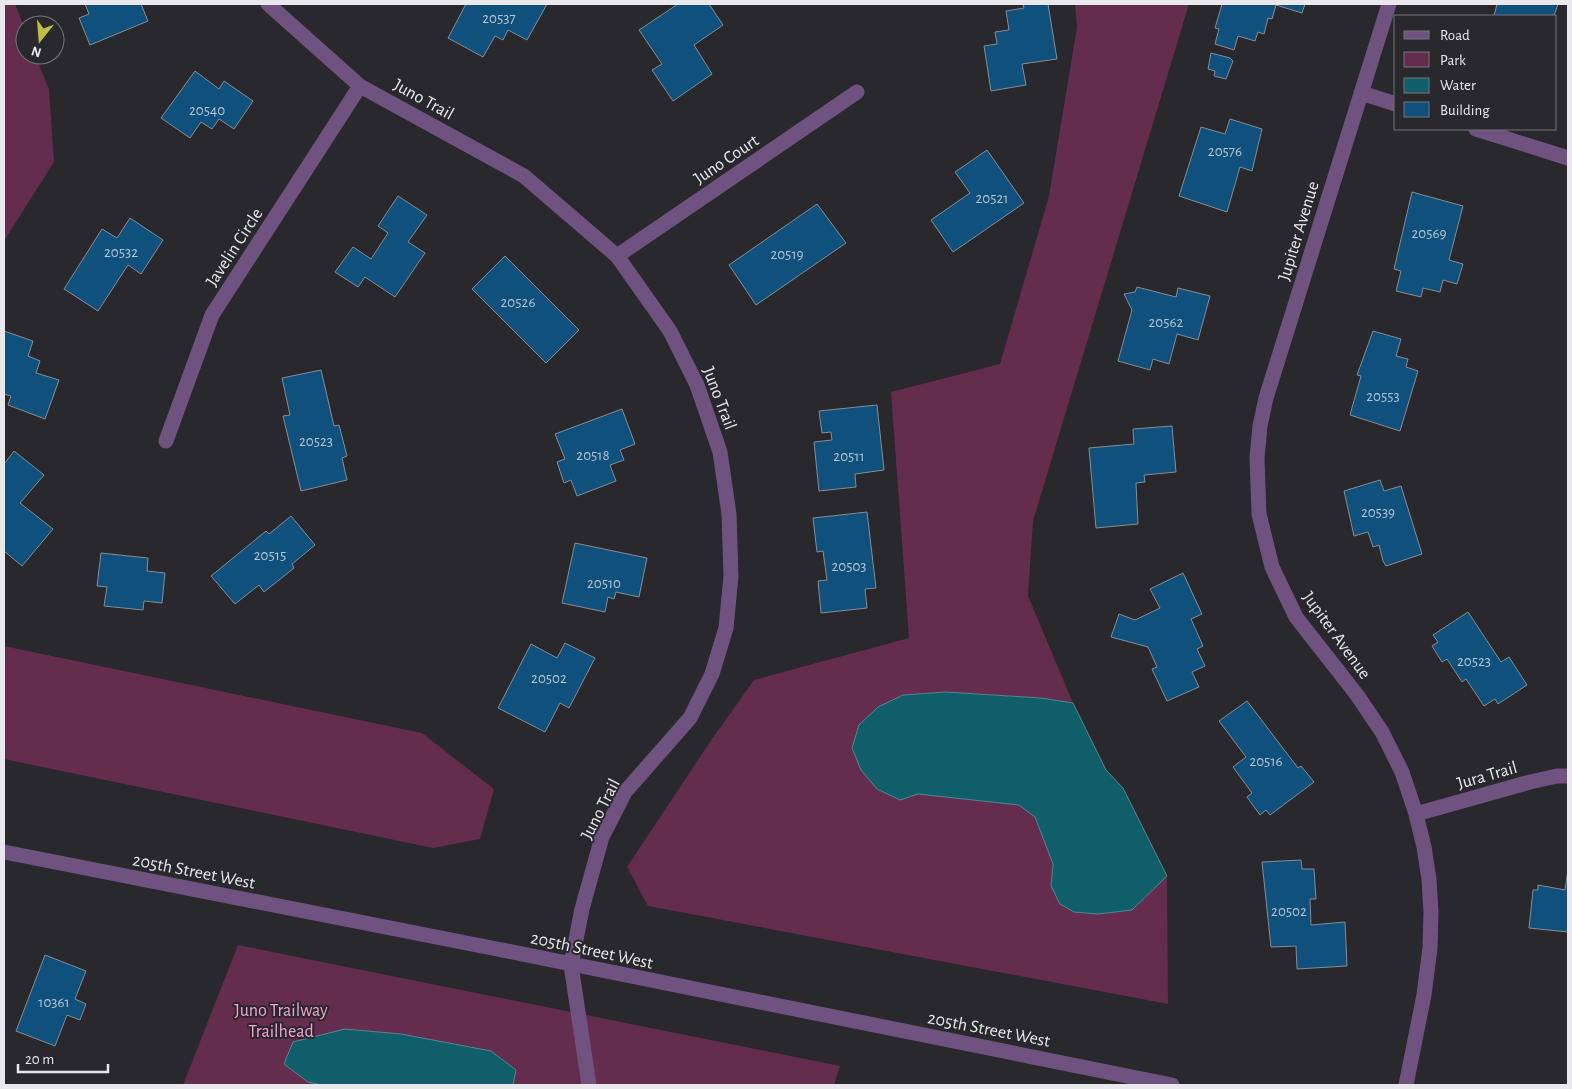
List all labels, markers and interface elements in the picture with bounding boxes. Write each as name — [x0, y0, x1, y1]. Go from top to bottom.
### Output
house number: 20537 — [482, 11, 516, 26]
north arrow — [15, 15, 65, 65]
legend — [1394, 15, 1557, 130]
text: Road — [1440, 28, 1470, 43]
text: N — [30, 43, 43, 60]
text: Park — [1440, 53, 1466, 68]
street label: Juno Trail — [390, 76, 457, 124]
text: Water — [1440, 78, 1476, 93]
house number: 20540 — [189, 103, 225, 118]
text: Building — [1440, 103, 1490, 118]
street label: Juno Court — [691, 132, 762, 188]
house number: 20576 — [1208, 144, 1242, 159]
street label: Jupiter Avenue — [1275, 179, 1323, 283]
house number: 20521 — [975, 191, 1009, 206]
street label: Javelin Circle — [203, 205, 267, 290]
house number: 20569 — [1411, 226, 1447, 241]
house number: 20532 — [104, 245, 138, 260]
house number: 20519 — [770, 247, 804, 262]
house number: 20526 — [501, 295, 535, 310]
house number: 20562 — [1149, 315, 1184, 330]
street label: Juno Trail — [699, 364, 739, 432]
house number: 20553 — [1366, 389, 1400, 404]
house number: 20523 — [299, 434, 333, 449]
house number: 20518 — [576, 448, 610, 463]
house number: 20511 — [833, 449, 865, 464]
house number: 20539 — [1361, 505, 1395, 520]
house number: 20515 — [254, 548, 286, 563]
house number: 20503 — [831, 559, 867, 574]
house number: 20510 — [587, 576, 621, 591]
street label: Jupiter Avenue — [1299, 589, 1374, 683]
house number: 20523 — [1457, 654, 1491, 669]
house number: 20502 — [531, 671, 567, 686]
house number: 20516 — [1249, 754, 1283, 769]
street label: Jura Trail — [1455, 759, 1519, 793]
street label: Juno Trail — [578, 776, 624, 843]
street label: 205th Street West — [131, 851, 257, 893]
house number: 20502 — [1271, 904, 1307, 919]
street label: 205th Street West — [529, 929, 655, 973]
house number: 10361 — [38, 995, 70, 1010]
park label: Juno Trailway Trailhead — [234, 1002, 328, 1041]
street label: 205th Street West — [926, 1009, 1052, 1051]
scale bar — [18, 1042, 108, 1074]
text: 20 m — [25, 1052, 54, 1067]

